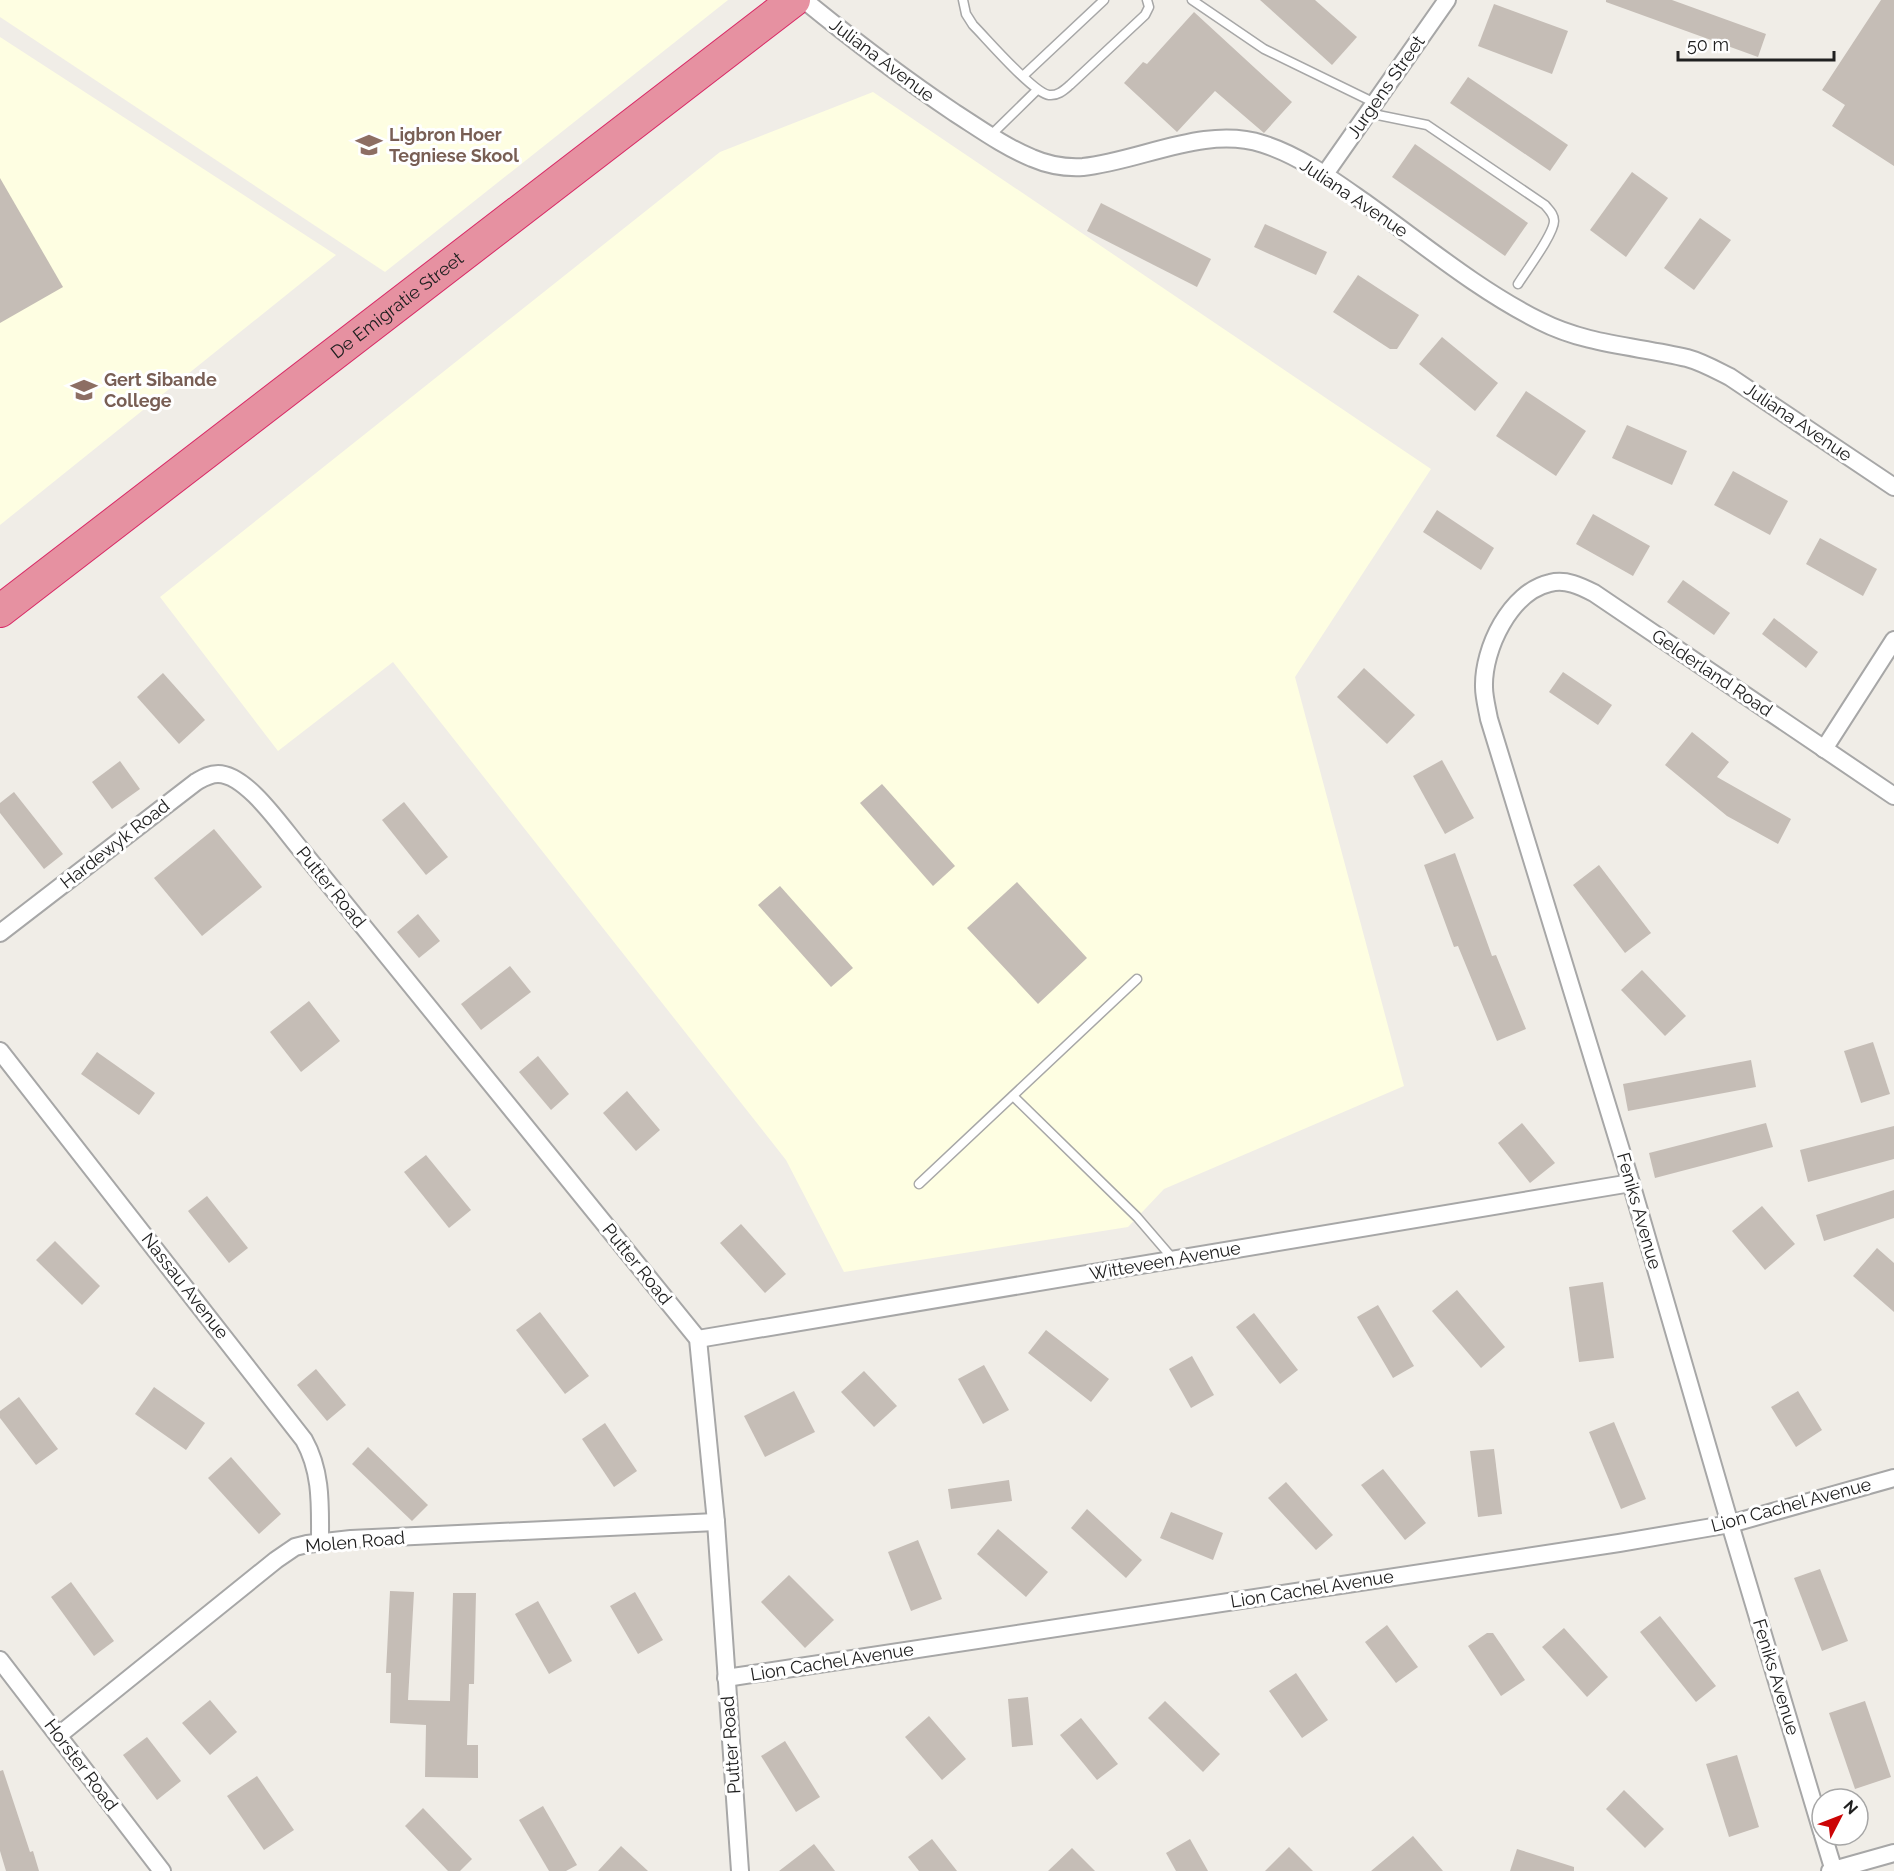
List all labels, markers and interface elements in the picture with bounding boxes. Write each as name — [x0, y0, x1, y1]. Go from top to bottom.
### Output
street label: Juliana Avenue — [826, 13, 939, 106]
scale bar — [1678, 24, 1834, 62]
street label: Jurgens Street — [1342, 31, 1429, 142]
text: 50 m — [1687, 34, 1729, 55]
place label: Ligbron Hoer Tegniese Skool — [389, 124, 519, 166]
school or university icon: Ligbron Hoer Tegniese Skool — [354, 130, 384, 160]
street label: Juliana Avenue — [1296, 154, 1412, 242]
street label: De Emigratie Street — [326, 247, 467, 363]
place label: Gert Sibande College — [104, 369, 217, 411]
school or university icon: Gert Sibande College — [69, 375, 99, 405]
street label: Juliana Avenue — [1740, 378, 1856, 466]
street label: Gelderland Road — [1648, 625, 1776, 721]
street label: Hardewyk Road — [56, 795, 173, 893]
street label: Putter Road — [292, 842, 370, 931]
street label: Feniks Avenue — [1613, 1150, 1666, 1272]
street label: Putter Road — [598, 1219, 676, 1308]
street label: Nassau Avenue — [138, 1229, 234, 1343]
street label: Witteveen Avenue — [1088, 1237, 1243, 1284]
street label: Lion Cachel Avenue — [1709, 1473, 1874, 1536]
street label: Molen Road — [304, 1527, 406, 1556]
street label: Lion Cachel Avenue — [1229, 1565, 1395, 1612]
street label: Feniks Avenue — [1749, 1616, 1804, 1738]
street label: Lion Cachel Avenue — [749, 1638, 915, 1685]
street label: Putter Road — [717, 1695, 744, 1795]
street label: Horster Road — [40, 1715, 123, 1815]
north arrow — [1810, 1787, 1870, 1847]
text: N — [1840, 1796, 1862, 1818]

